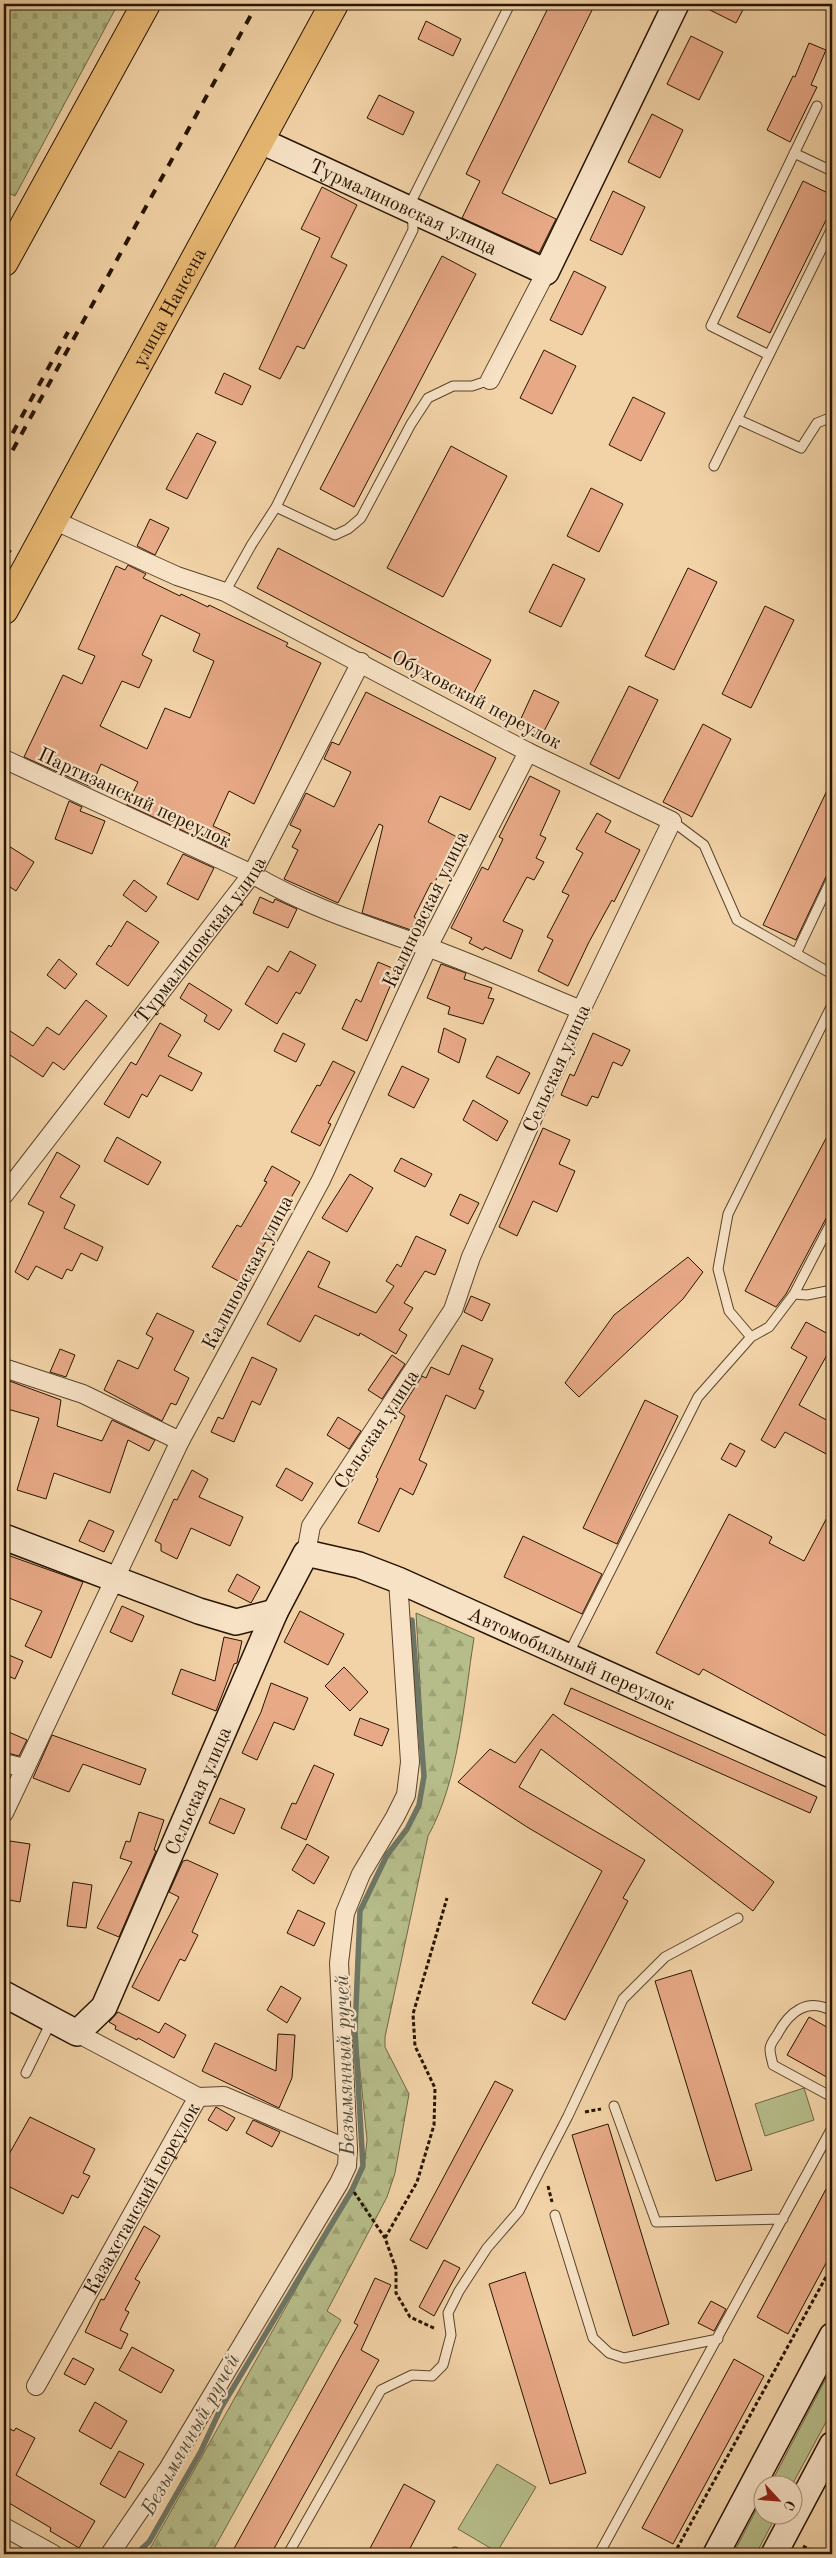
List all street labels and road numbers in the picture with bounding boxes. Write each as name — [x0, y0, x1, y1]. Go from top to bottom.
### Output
street label: Турмалиновская улица — [306, 157, 500, 260]
street label: улица Нансена — [130, 245, 211, 371]
street label: Обуховский переулок — [388, 648, 564, 754]
street label: Партизанский переулок — [34, 745, 234, 852]
street label: Калиновская улица — [380, 828, 473, 991]
street label: Турмалиновская улица — [132, 854, 271, 1028]
street label: Сельская улица — [521, 1002, 595, 1136]
street label: Калиновская улица — [200, 1192, 298, 1353]
street label: Сельская улица — [332, 1367, 424, 1493]
street label: Автомобильный переулок — [464, 1605, 678, 1715]
street label: Сельская улица — [163, 1724, 236, 1859]
street label: Казахстанский переулок — [81, 2100, 205, 2299]

